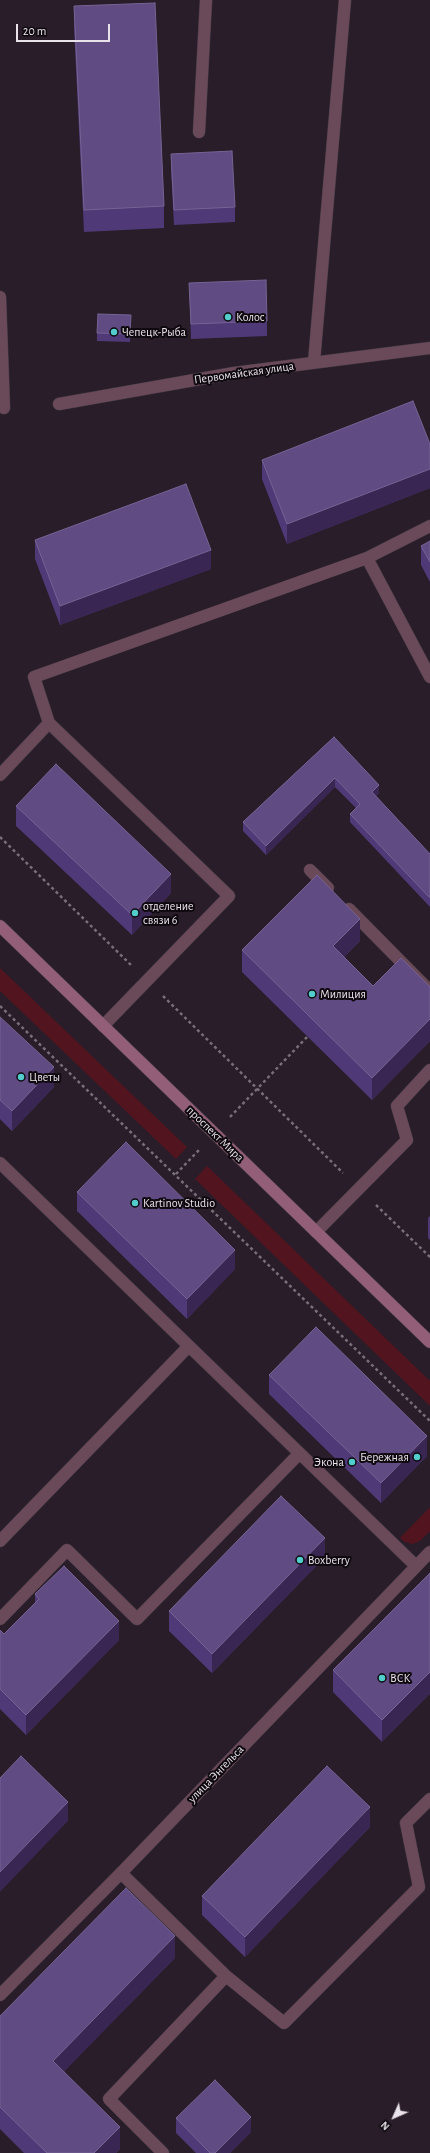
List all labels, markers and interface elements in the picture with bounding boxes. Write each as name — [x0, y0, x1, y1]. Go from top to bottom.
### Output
scale bar — [18, 16, 112, 42]
text: 20 m — [23, 25, 46, 37]
place label: Колос — [236, 310, 265, 324]
marker: Колос — [223, 312, 233, 322]
place label: Чепецк-Рыба — [122, 325, 186, 339]
marker: Чепецк-Рыба — [109, 327, 119, 337]
street label: Первомайская улица — [193, 359, 295, 387]
place label: отделение связи 6 — [143, 899, 194, 927]
marker: отделение связи 6 — [130, 908, 140, 918]
place label: Милиция — [320, 987, 366, 1001]
marker: Милиция — [307, 989, 317, 999]
place label: Цветы — [29, 1070, 60, 1084]
marker: Цветы — [16, 1072, 26, 1082]
street label: проспект Мира — [183, 1103, 247, 1165]
place label: Kartinov Studio — [143, 1196, 215, 1210]
marker: Kartinov Studio — [130, 1198, 140, 1208]
place label: Бережная — [360, 1450, 409, 1464]
marker: Бережная — [412, 1452, 422, 1462]
place label: Экона — [314, 1455, 344, 1469]
marker: Экона — [347, 1457, 357, 1467]
place label: Boxberry — [308, 1553, 350, 1567]
marker: Boxberry — [295, 1555, 305, 1565]
place label: ВСК — [390, 1671, 411, 1685]
marker: ВСК — [377, 1673, 387, 1683]
street label: улица Энгельса — [185, 1742, 247, 1806]
north arrow — [374, 2097, 414, 2137]
text: N — [379, 2119, 392, 2132]

